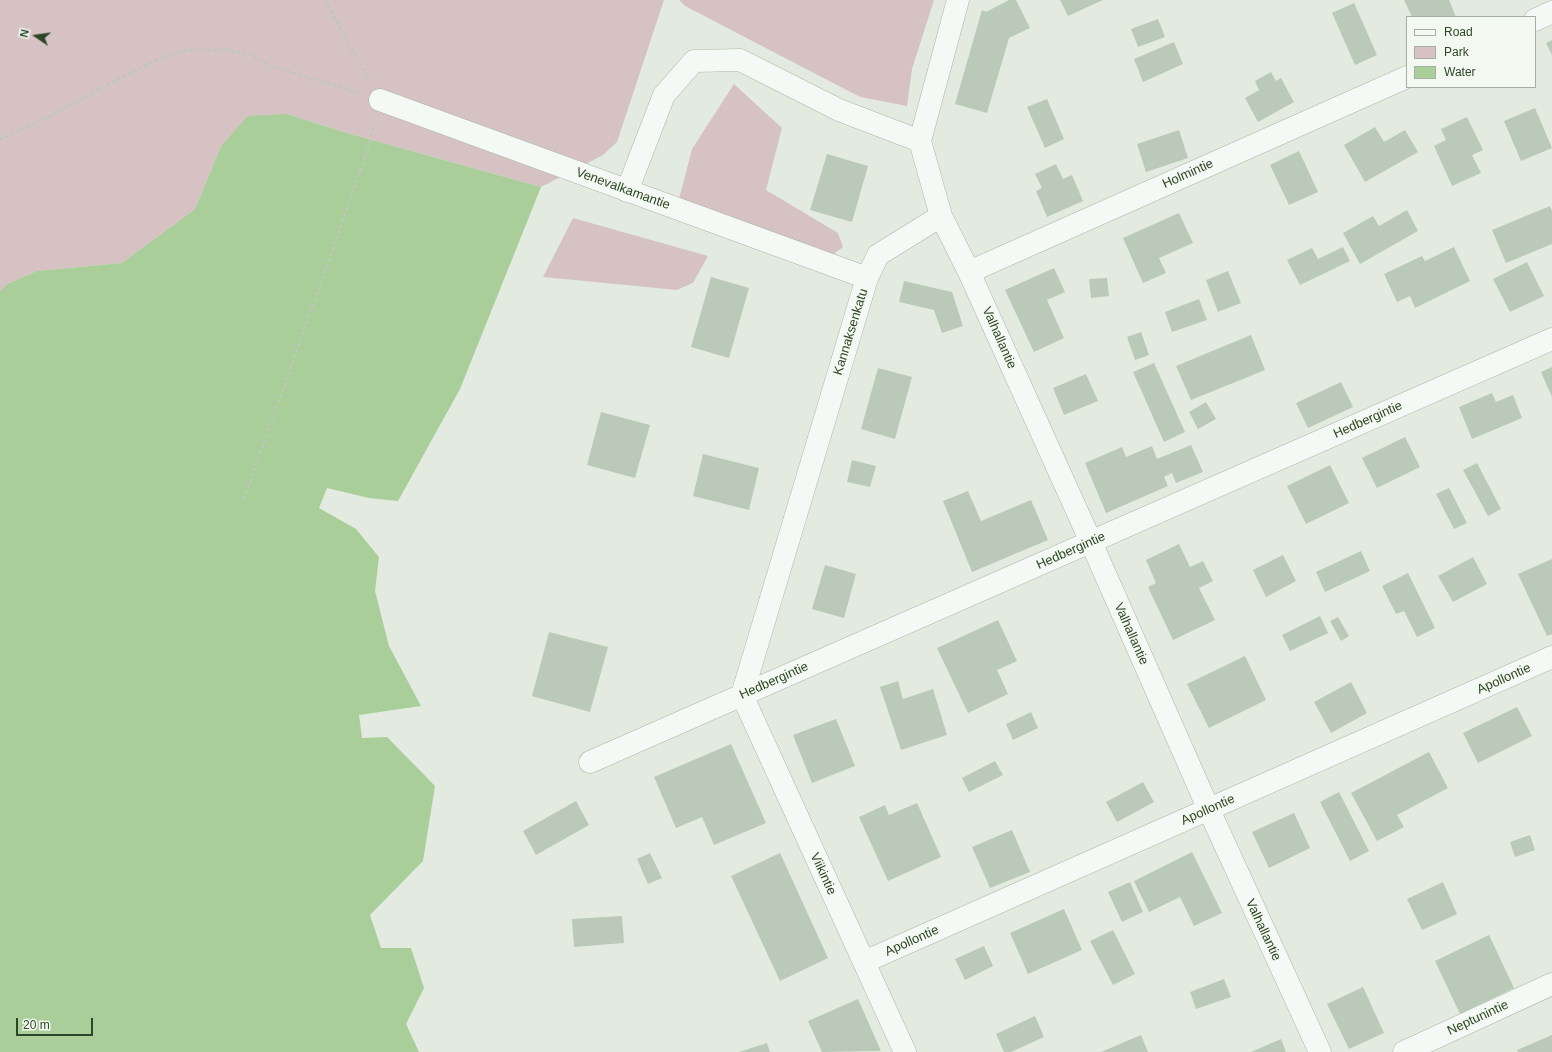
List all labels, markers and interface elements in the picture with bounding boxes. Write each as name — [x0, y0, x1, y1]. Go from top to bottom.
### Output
north arrow — [16, 16, 56, 56]
legend — [1406, 16, 1536, 88]
text: Road — [1444, 25, 1473, 39]
text: N — [18, 28, 31, 39]
text: Park — [1444, 45, 1469, 59]
text: Water — [1444, 65, 1476, 79]
street label: Holmintie — [1160, 156, 1216, 192]
street label: Venevalkamantie — [574, 165, 672, 213]
street label: Kannaksenkatu — [830, 287, 872, 377]
street label: Valhallantie — [978, 305, 1020, 371]
street label: Hedbergintie — [1331, 398, 1405, 442]
street label: Hedbergintie — [1034, 529, 1108, 573]
street label: Valhallantie — [1110, 601, 1152, 667]
street label: Hedbergintie — [737, 659, 811, 703]
street label: Apollontie — [1475, 660, 1533, 698]
street label: Apollontie — [1179, 791, 1237, 829]
street label: Viikintie — [807, 851, 839, 897]
street label: Valhallantie — [1242, 897, 1284, 963]
street label: Apollontie — [883, 922, 941, 960]
street label: Neptunintie — [1445, 997, 1511, 1039]
scale bar — [18, 1010, 95, 1036]
text: 20 m — [23, 1018, 50, 1032]

